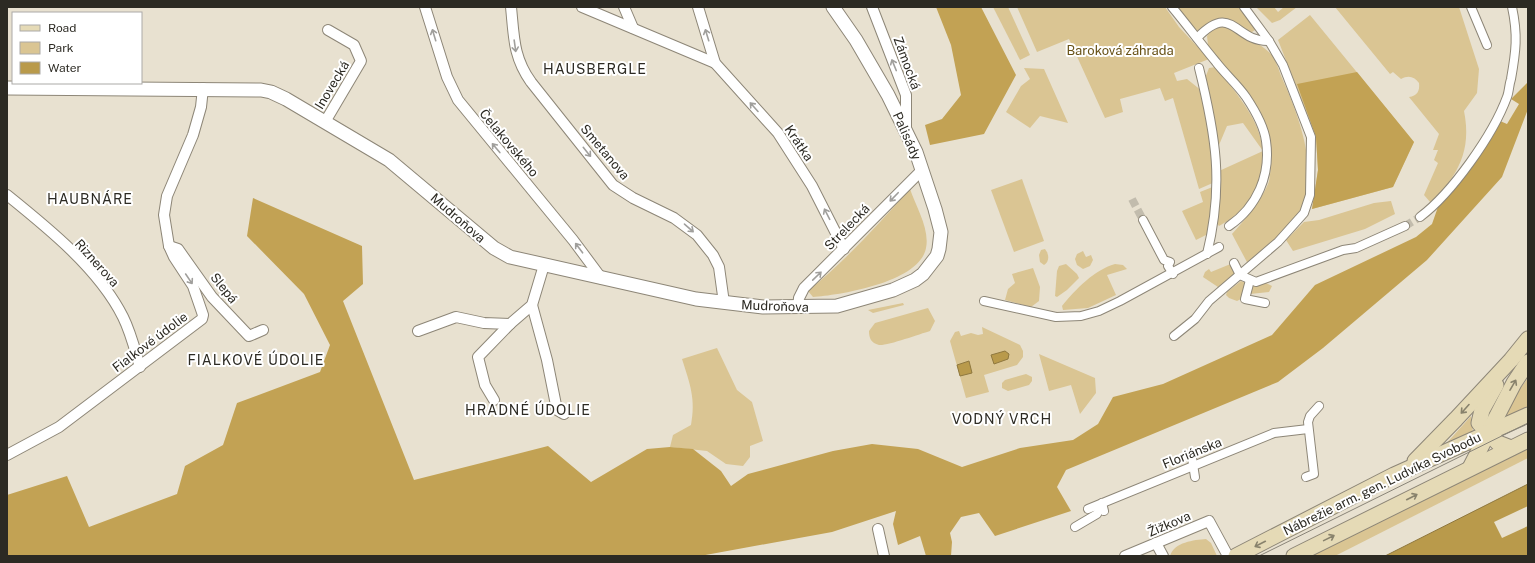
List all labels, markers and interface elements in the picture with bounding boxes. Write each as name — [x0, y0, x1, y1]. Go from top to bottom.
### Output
legend — [12, 12, 142, 84]
text: Road — [48, 21, 76, 35]
one-way arrow — [430, 29, 437, 42]
one-way arrow — [703, 29, 710, 42]
street label: Zámocká — [890, 34, 924, 92]
one-way arrow — [511, 39, 519, 52]
text: Park — [48, 41, 74, 55]
park label: Baroková záhrada — [1066, 43, 1174, 58]
street label: Inovecká — [312, 58, 352, 112]
one-way arrow — [890, 60, 897, 72]
text: Water — [48, 61, 82, 75]
district label: HAUSBERGLE — [543, 61, 647, 77]
one-way arrow — [750, 102, 759, 112]
street label: Čelakovského — [476, 106, 542, 180]
street label: Palisády — [890, 110, 924, 162]
street label: Smetanova — [578, 121, 632, 183]
street label: Krátka — [782, 122, 816, 164]
one-way arrow — [492, 142, 501, 153]
one-way arrow — [582, 147, 591, 158]
district label: HAUBNÁRE — [47, 190, 133, 207]
street label: Mudroňova — [428, 190, 488, 246]
one-way arrow — [889, 192, 899, 202]
street label: Strelecká — [821, 201, 873, 253]
one-way arrow — [822, 208, 830, 220]
one-way arrow — [684, 224, 694, 233]
street label: Riznerova — [72, 236, 122, 290]
one-way arrow — [574, 243, 583, 254]
street label: Slepá — [207, 270, 241, 306]
one-way arrow — [812, 271, 822, 281]
one-way arrow — [185, 273, 193, 285]
street label: Mudroňova — [741, 297, 809, 315]
street label: Fialkové údolie — [109, 309, 191, 375]
district label: FIALKOVÉ ÚDOLIE — [188, 350, 324, 368]
one-way arrow — [1510, 379, 1518, 391]
district label: HRADNÉ ÚDOLIE — [465, 400, 591, 418]
one-way arrow — [1461, 404, 1470, 414]
district label: VODNÝ VRCH — [952, 410, 1052, 427]
street label: Nábrežie arm. gen. Ludvíka Svobodu — [1281, 429, 1483, 539]
street label: Floriánska — [1160, 434, 1224, 472]
one-way arrow — [1406, 493, 1418, 501]
street label: Žižkova — [1145, 508, 1193, 540]
one-way arrow — [1323, 534, 1335, 542]
one-way arrow — [1254, 541, 1266, 548]

